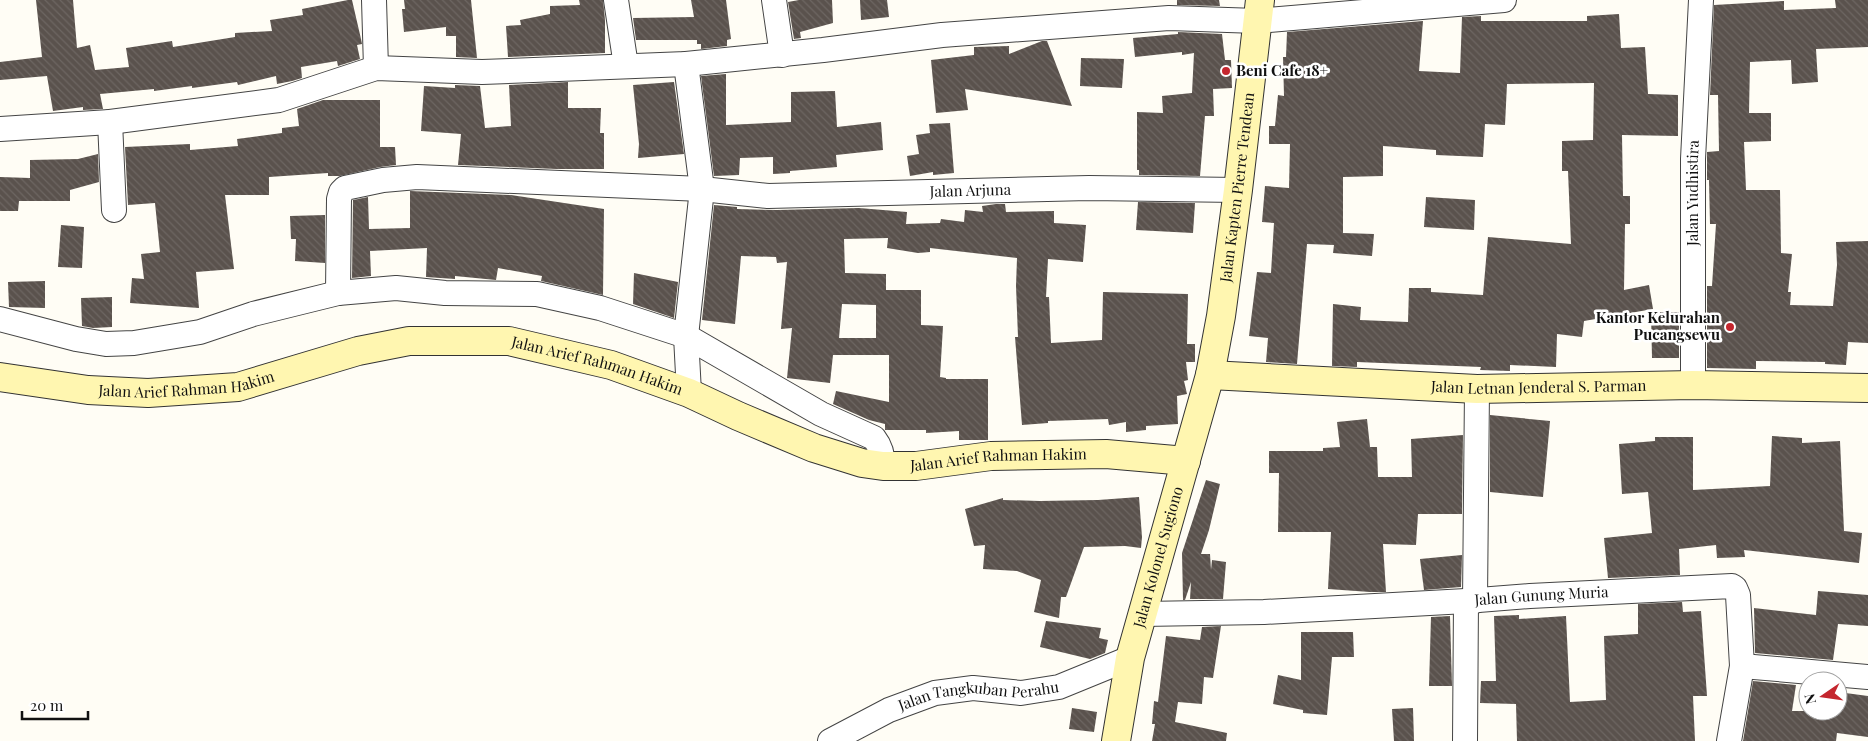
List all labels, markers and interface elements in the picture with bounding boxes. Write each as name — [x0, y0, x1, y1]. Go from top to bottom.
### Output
place label: Beni Cafe 18+ — [1236, 60, 1329, 80]
marker: Beni Cafe 18+ — [1220, 65, 1232, 77]
street label: Jalan Kapten Pierre Tendean — [1215, 91, 1258, 284]
street label: Jalan Yudhistira — [1682, 139, 1703, 247]
street label: Jalan Arjuna — [928, 179, 1012, 201]
place label: Kantor Kelurahan Pucangsewu — [1596, 307, 1721, 344]
marker: Kantor Kelurahan Pucangsewu — [1724, 321, 1736, 333]
street label: Jalan Arief Rahman Hakim — [509, 331, 686, 399]
street label: Jalan Arief Rahman Hakim — [97, 366, 277, 402]
street label: Jalan Letnan Jenderal S. Parman — [1430, 375, 1647, 398]
street label: Jalan Arief Rahman Hakim — [909, 443, 1088, 475]
street label: Jalan Kolonel Sugiono — [1128, 484, 1187, 631]
street label: Jalan Gunung Muria — [1473, 581, 1609, 609]
north arrow — [1798, 671, 1848, 721]
street label: Jalan Tangkuban Perahu — [894, 676, 1060, 715]
scale bar — [22, 688, 89, 720]
text: N — [1799, 692, 1820, 706]
text: 20 m — [30, 695, 64, 715]

